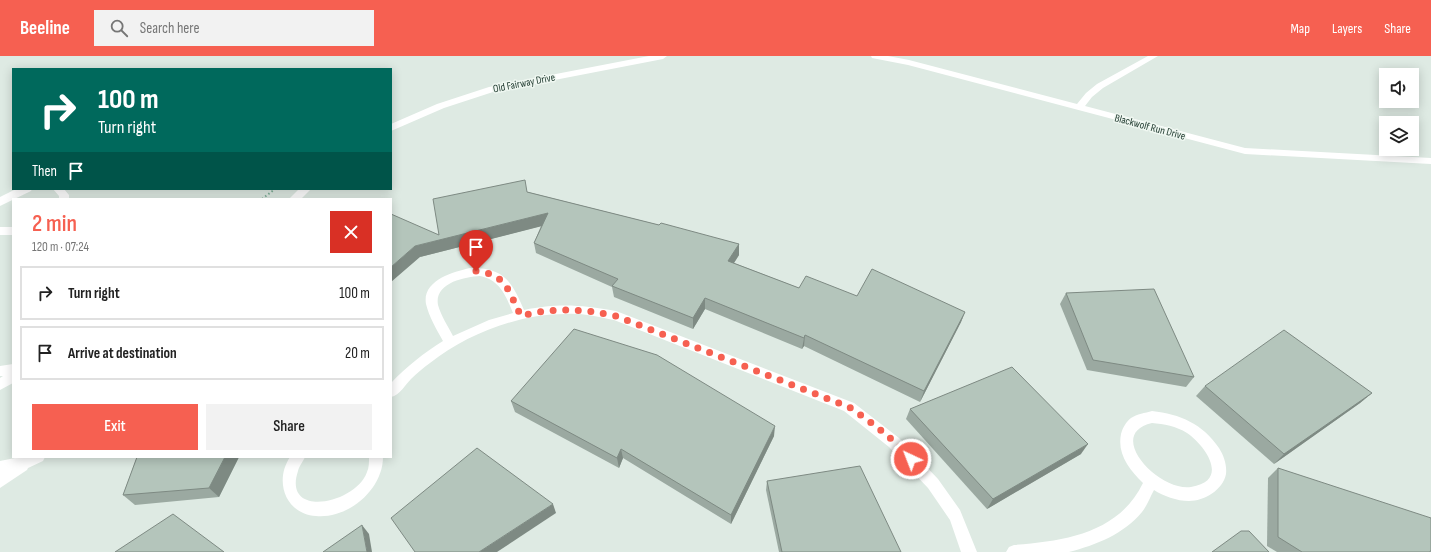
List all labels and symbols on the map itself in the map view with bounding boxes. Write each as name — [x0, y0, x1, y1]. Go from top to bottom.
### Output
street label: Old Fairway Drive — [492, 71, 556, 95]
street label: Blackwolf Run Drive — [1113, 111, 1187, 143]
pin — [459, 230, 493, 271]
position arrow — [890, 438, 932, 480]

